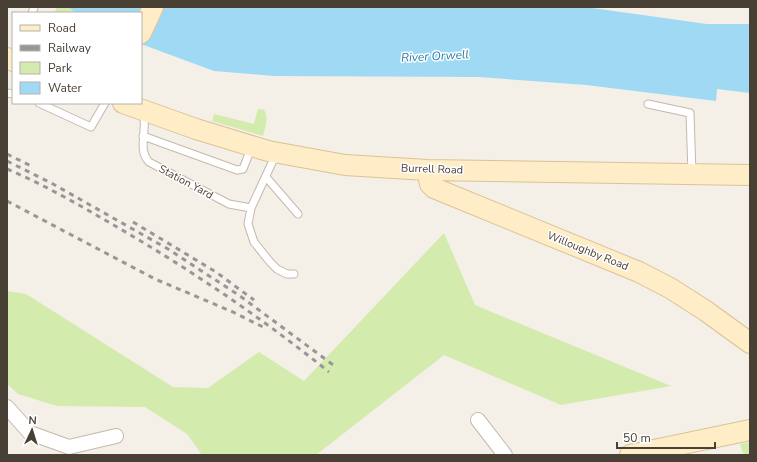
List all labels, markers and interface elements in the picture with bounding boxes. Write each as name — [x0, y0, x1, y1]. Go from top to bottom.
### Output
legend — [12, 12, 142, 104]
text: Road — [48, 20, 76, 36]
text: Railway — [48, 40, 92, 56]
water label: River Orwell — [401, 46, 470, 66]
text: Park — [48, 60, 73, 76]
text: Water — [48, 80, 82, 96]
street label: Burrell Road — [401, 160, 463, 178]
street label: Station Yard — [156, 161, 216, 203]
street label: Willoughby Road — [545, 228, 631, 274]
north arrow — [12, 410, 52, 450]
text: N — [28, 413, 37, 428]
scale bar — [617, 424, 715, 450]
text: 50 m — [623, 430, 651, 446]

